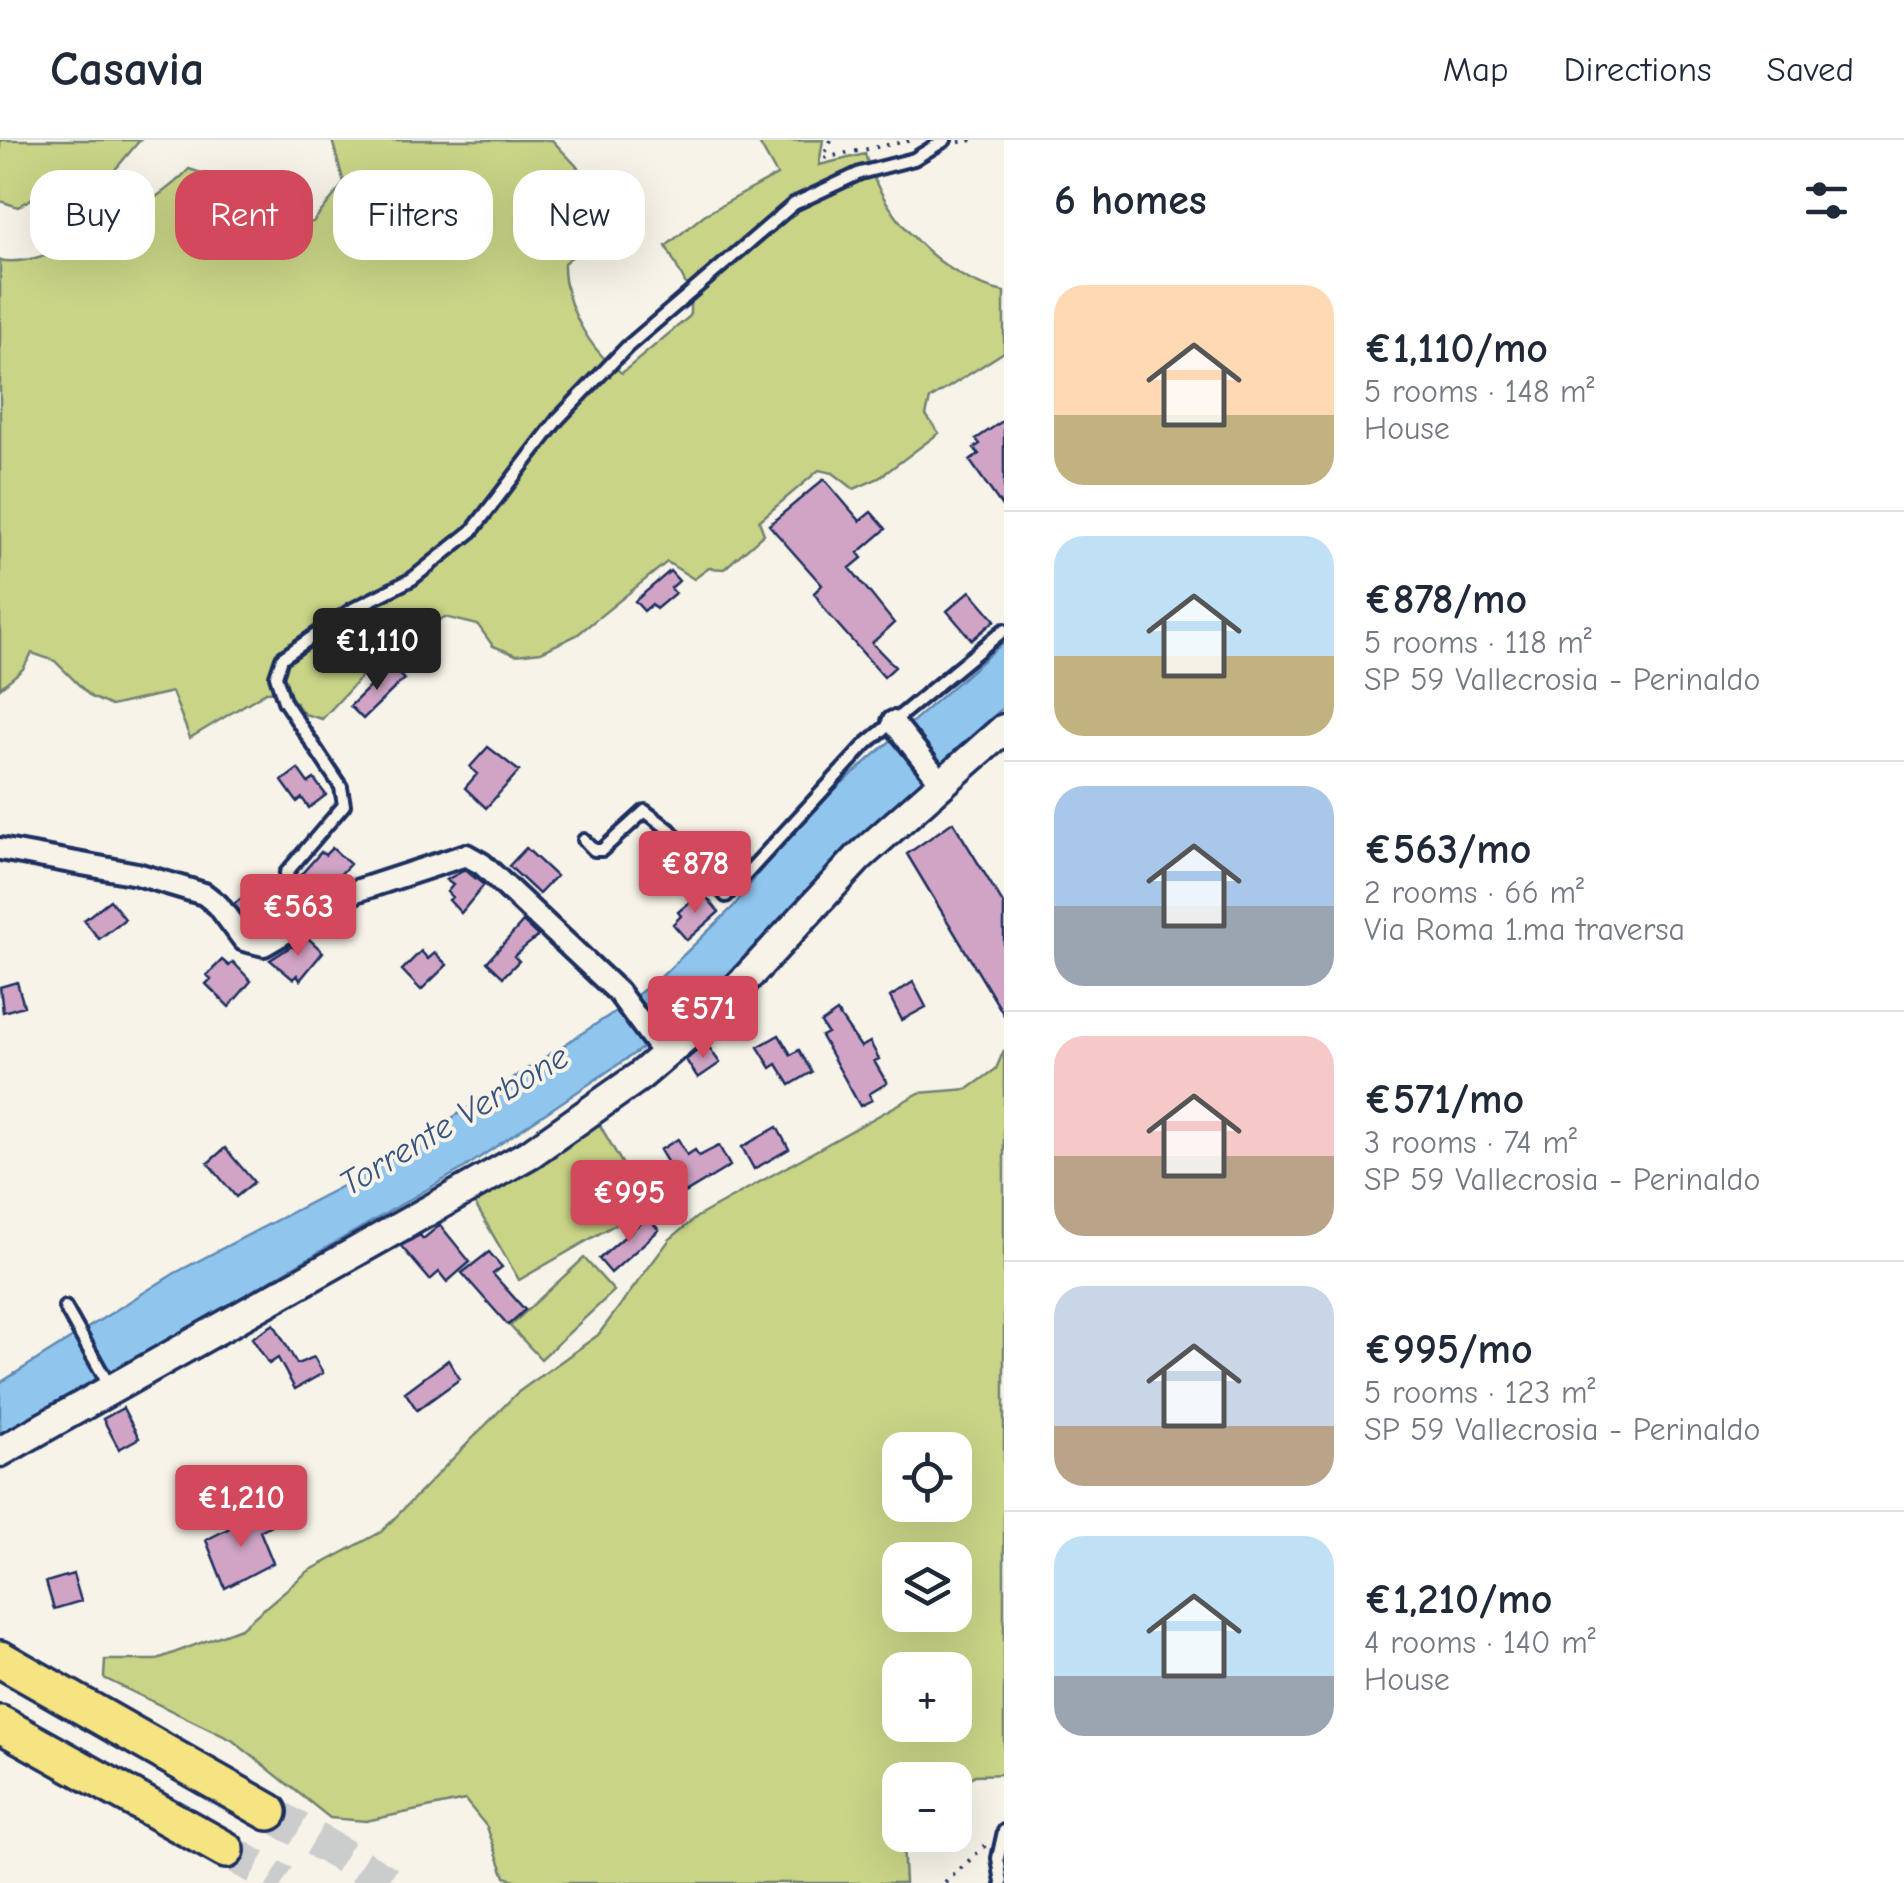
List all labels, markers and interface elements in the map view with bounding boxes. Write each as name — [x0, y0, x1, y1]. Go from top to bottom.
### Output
text: Casavia — [50, 42, 204, 97]
text: Map — [1443, 49, 1509, 90]
text: Directions — [1564, 49, 1712, 90]
text: Saved — [1767, 49, 1854, 90]
chip: Buy — [30, 170, 155, 260]
chip: Rent — [175, 170, 313, 260]
chip: Filters — [333, 170, 493, 260]
chip: New — [513, 170, 645, 260]
icon: filters — [1799, 173, 1854, 228]
text: 6 homes — [1054, 176, 1207, 225]
text: €1,110/mo — [1364, 324, 1548, 373]
icon: home — [1134, 325, 1254, 445]
text: 5 rooms · 148 m² — [1364, 373, 1595, 410]
text: House — [1364, 410, 1450, 447]
text: €878/mo — [1364, 575, 1527, 624]
icon: home — [1134, 576, 1254, 696]
pin: €1,110 — [296, 608, 458, 693]
text: €1,110 — [335, 622, 419, 659]
text: 5 rooms · 118 m² — [1364, 624, 1592, 661]
text: SP 59 Vallecrosia - Perinaldo — [1364, 661, 1760, 698]
text: €563/mo — [1364, 825, 1531, 874]
icon: home — [1134, 826, 1254, 946]
pin: €878 — [636, 831, 754, 916]
text: €878 — [661, 845, 729, 882]
pin: €563 — [239, 874, 357, 959]
text: 2 rooms · 66 m² — [1364, 874, 1584, 911]
text: €563 — [262, 888, 334, 925]
text: Via Roma 1.ma traversa — [1364, 911, 1685, 948]
pin: €571 — [644, 976, 762, 1061]
text: €571 — [670, 990, 736, 1027]
water label: Torrente Verbone — [332, 1035, 576, 1205]
text: €571/mo — [1364, 1075, 1524, 1124]
icon: home — [1134, 1076, 1254, 1196]
text: 3 rooms · 74 m² — [1364, 1124, 1577, 1161]
pin: €995 — [570, 1160, 688, 1245]
text: SP 59 Vallecrosia - Perinaldo — [1364, 1161, 1760, 1198]
text: €995 — [593, 1174, 665, 1211]
text: €995/mo — [1364, 1325, 1533, 1374]
icon: home — [1134, 1326, 1254, 1446]
text: 5 rooms · 123 m² — [1364, 1374, 1596, 1411]
text: SP 59 Vallecrosia - Perinaldo — [1364, 1411, 1760, 1448]
map controls — [882, 1432, 972, 1852]
button: locate — [882, 1432, 972, 1522]
pin: €1,210 — [160, 1465, 322, 1550]
text: €1,210 — [197, 1479, 285, 1516]
button: layers — [882, 1542, 972, 1632]
text: €1,210/mo — [1364, 1575, 1552, 1624]
icon: home — [1134, 1576, 1254, 1696]
text: 4 rooms · 140 m² — [1364, 1624, 1596, 1661]
button: + — [882, 1652, 972, 1742]
text: House — [1364, 1661, 1450, 1698]
button: − — [882, 1762, 972, 1852]

